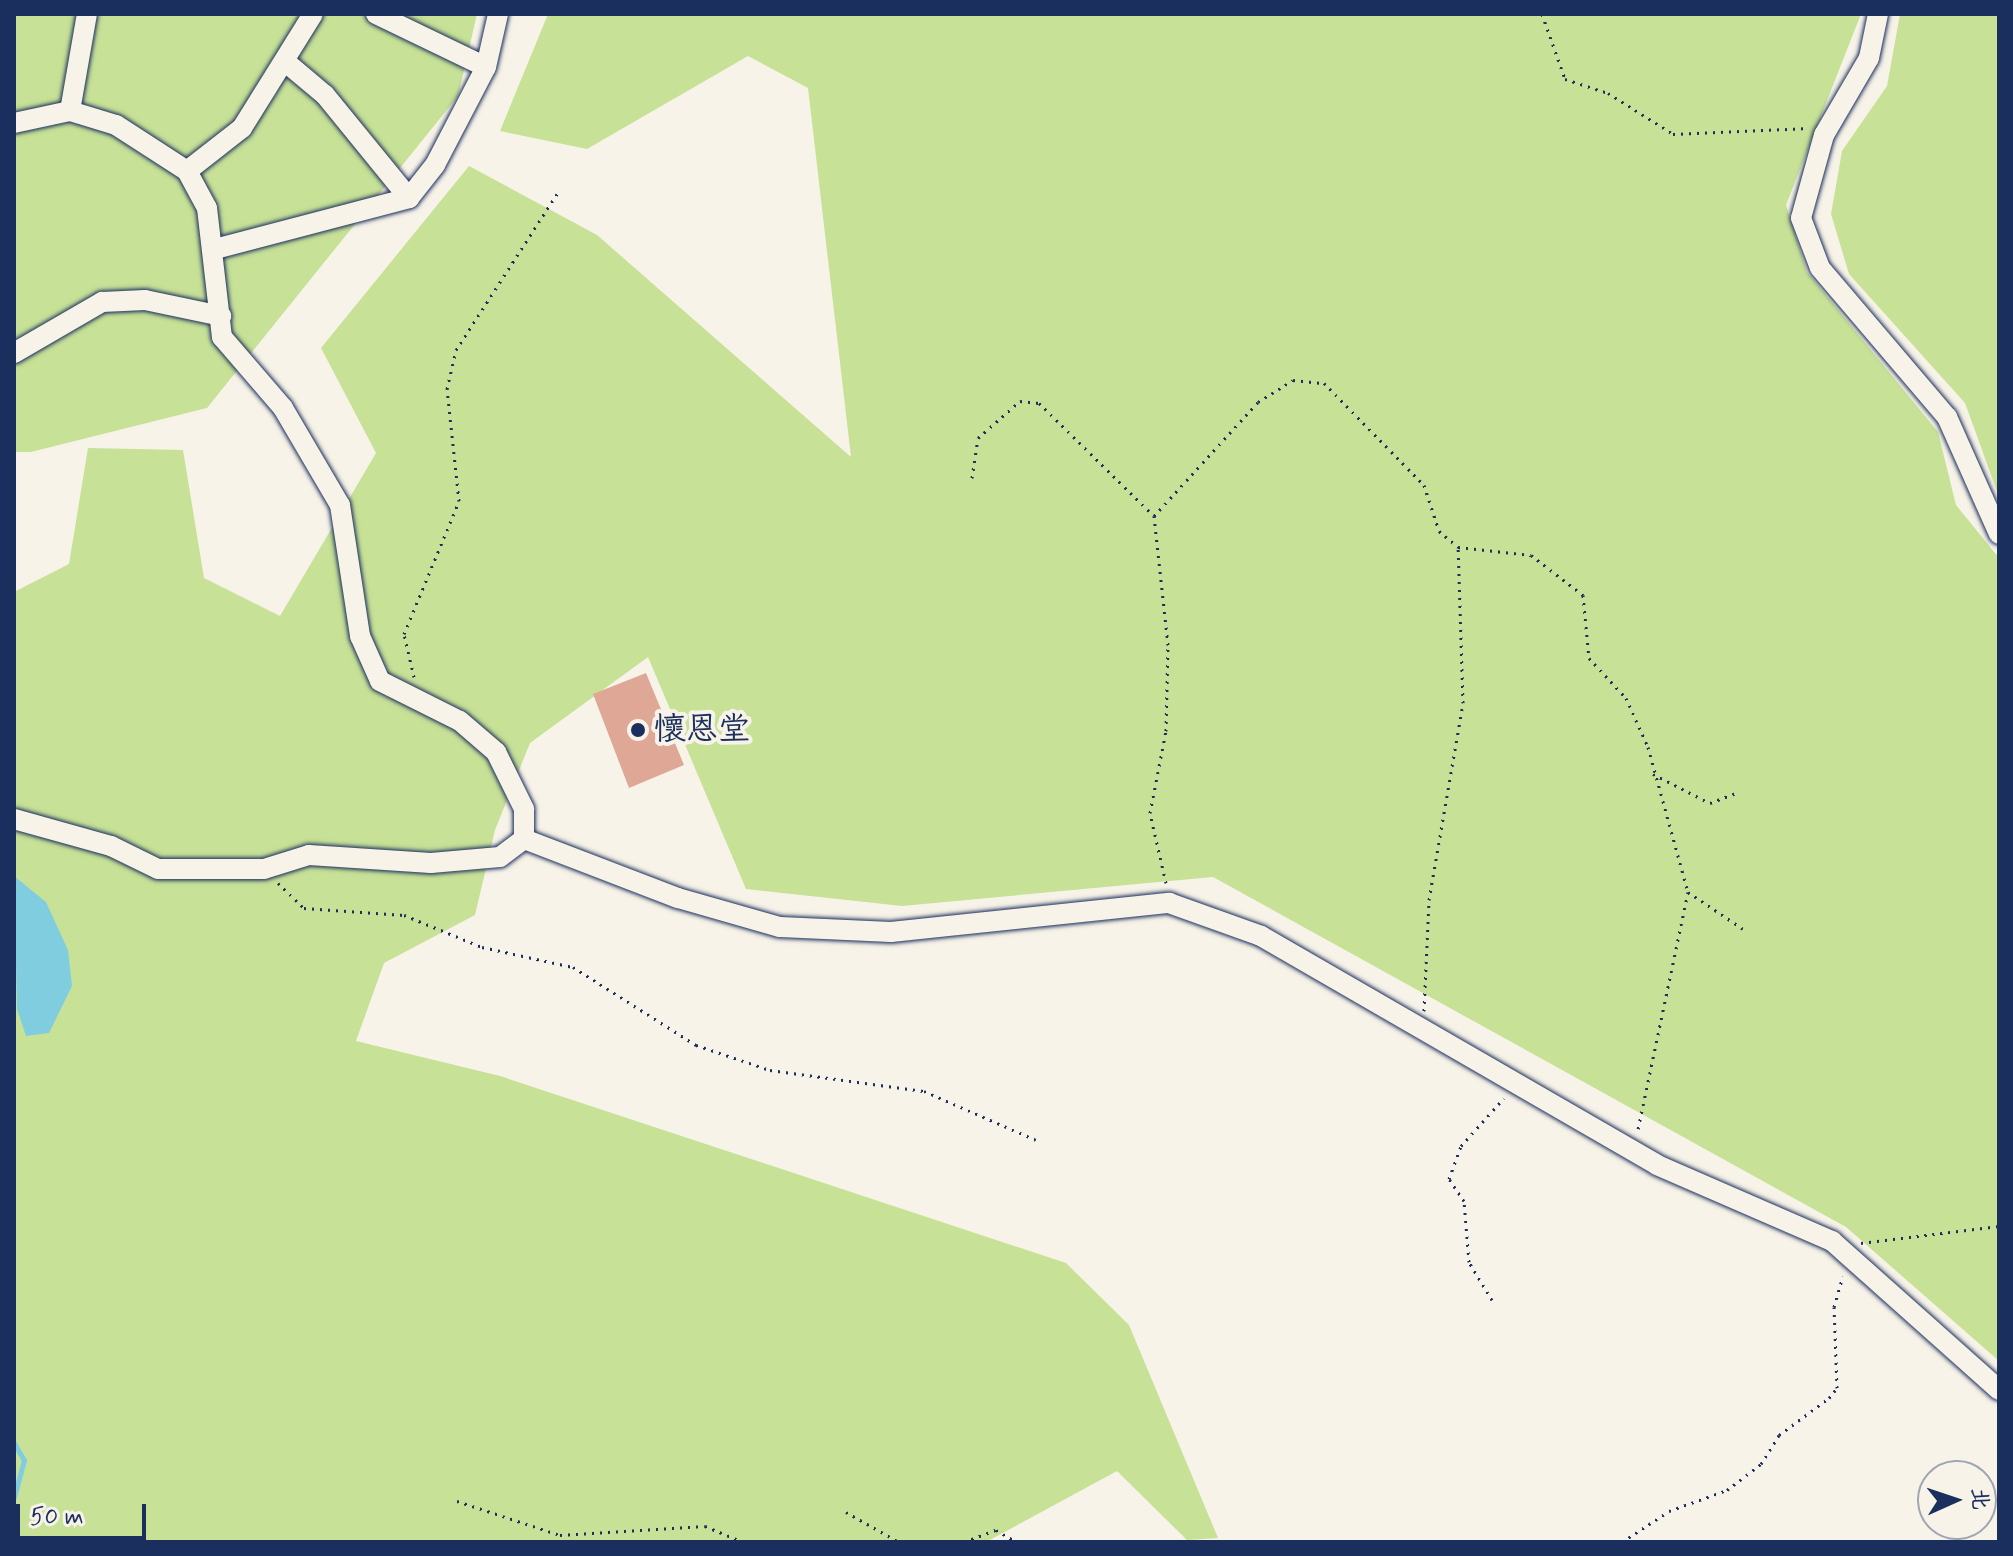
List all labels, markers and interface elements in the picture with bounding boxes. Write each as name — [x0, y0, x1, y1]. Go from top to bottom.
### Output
place label: 懷恩堂 — [654, 711, 750, 749]
marker: 懷恩堂 — [629, 721, 647, 739]
north arrow — [1917, 1460, 1997, 1540]
text: 北 — [1964, 1487, 1994, 1511]
scale bar — [20, 1488, 150, 1538]
text: 50 m — [30, 1502, 84, 1533]

